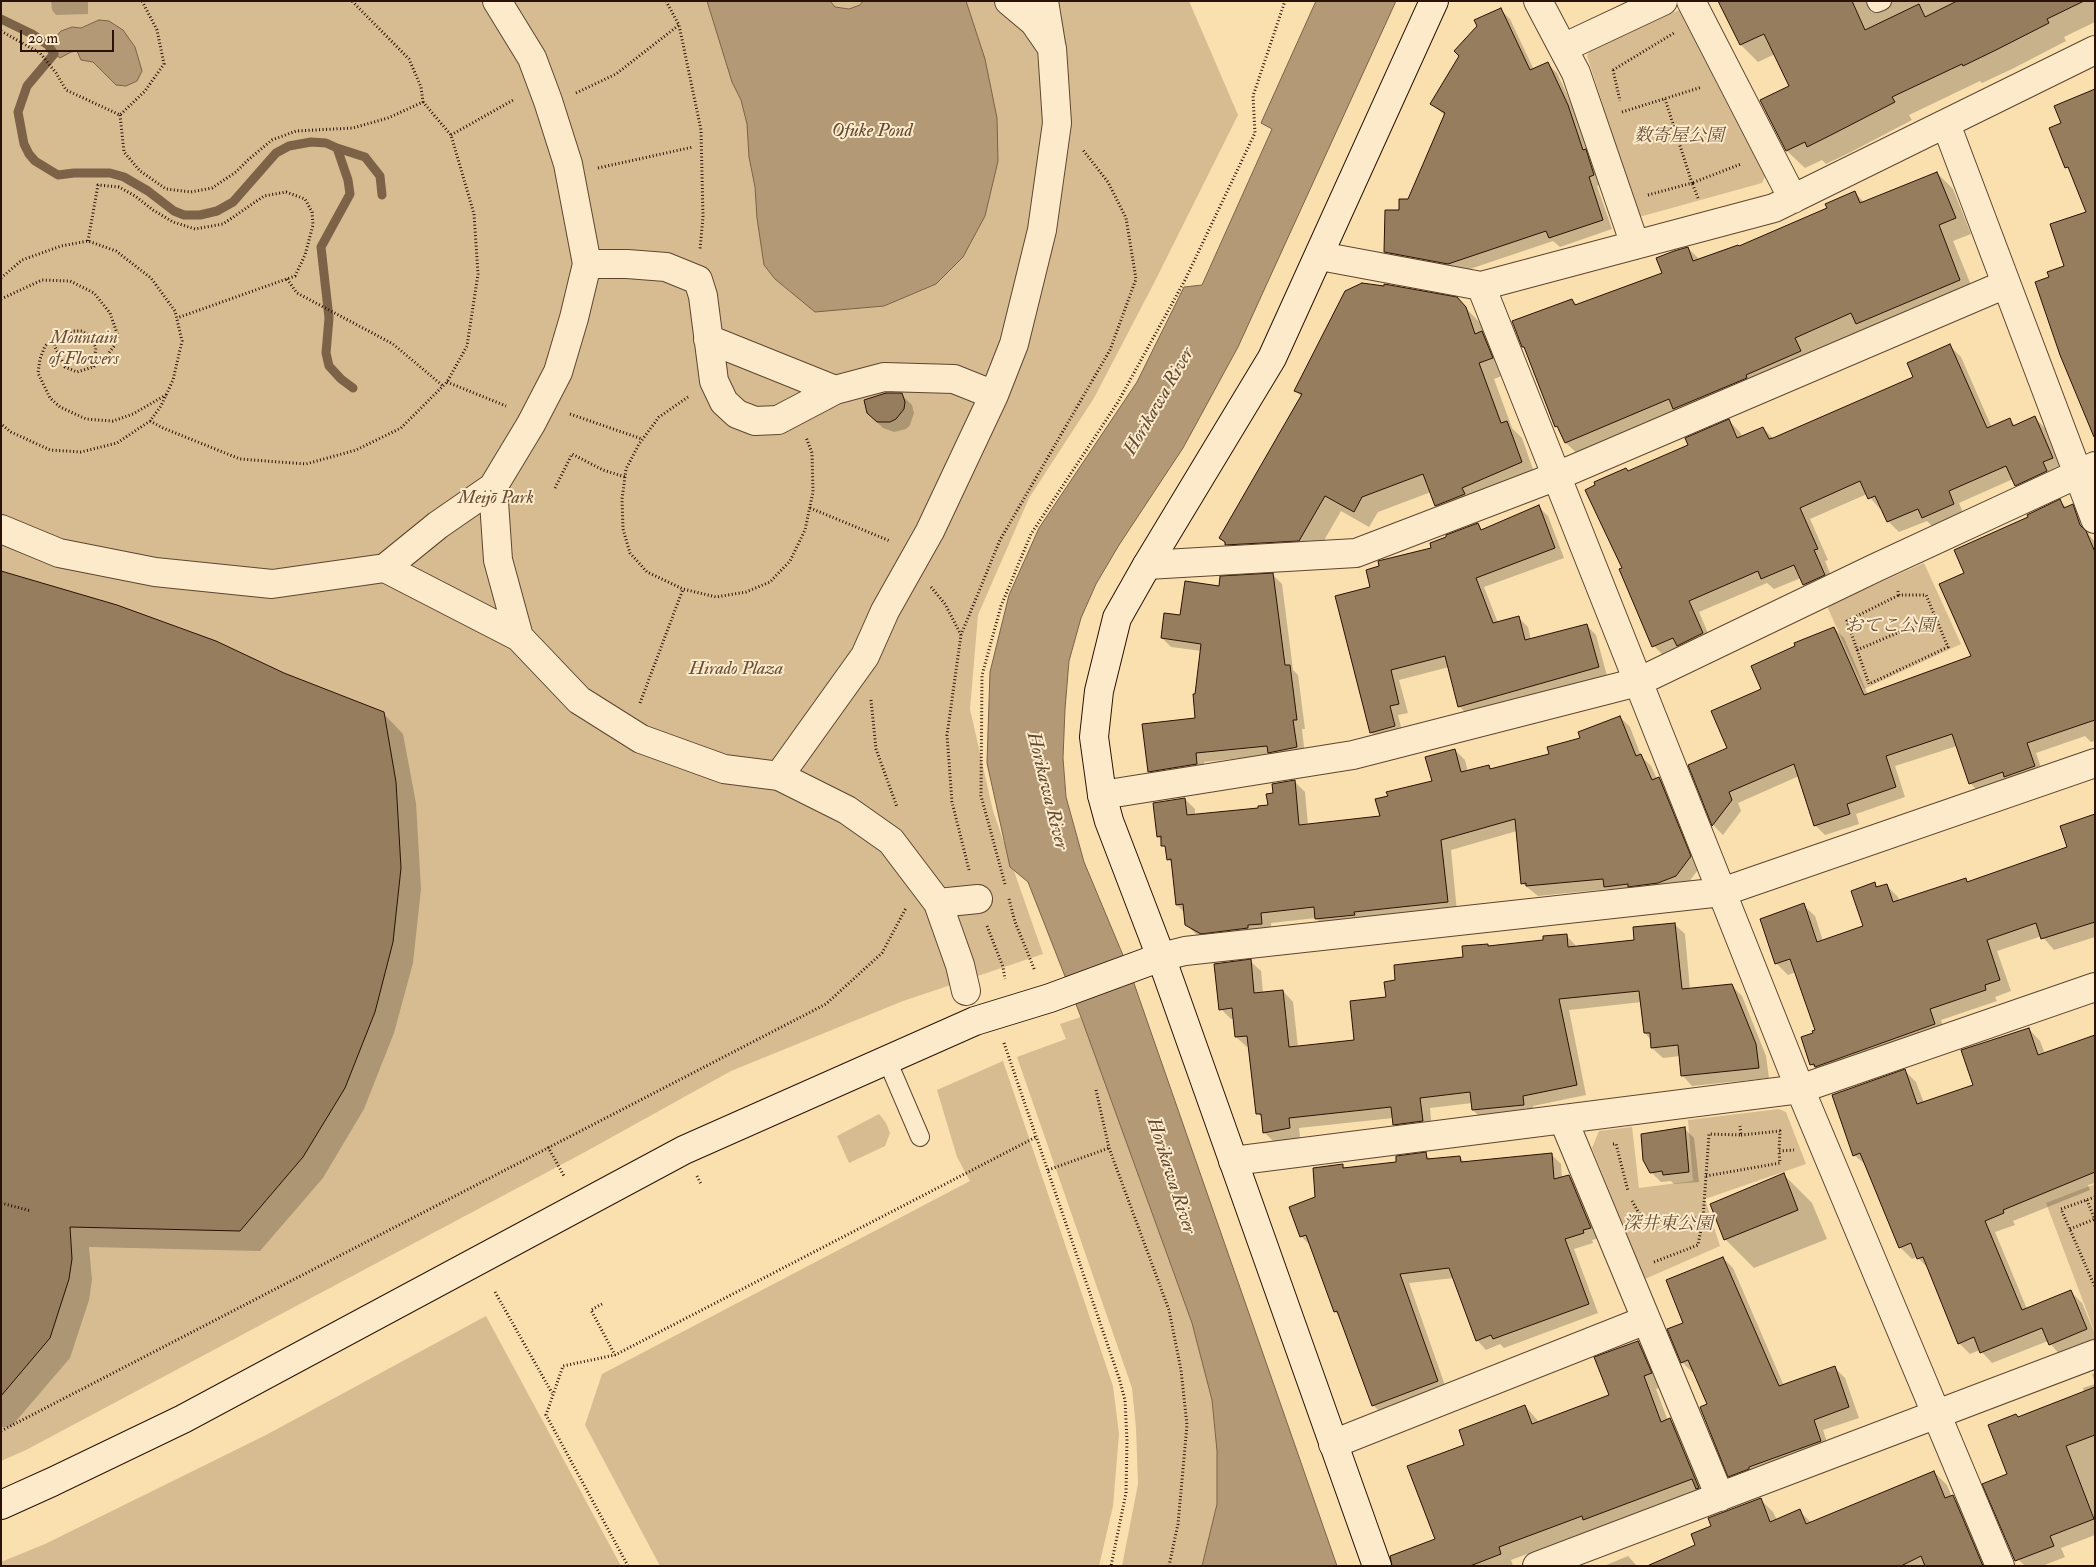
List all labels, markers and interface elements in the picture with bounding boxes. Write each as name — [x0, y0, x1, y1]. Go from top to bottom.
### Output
scale bar — [22, 20, 116, 52]
text: 20 m — [28, 29, 58, 48]
water label: Ofuke Pond — [832, 121, 912, 143]
park label: 数寄屋公園 — [1634, 126, 1724, 148]
park label: Mountain of Flowers — [49, 328, 119, 370]
water label: Horikawa River — [1120, 344, 1200, 460]
park label: Meijō Park — [458, 488, 534, 510]
park label: おてこ公園 — [1845, 616, 1935, 638]
park label: Hirado Plaza — [689, 659, 783, 681]
water label: Horikawa River — [1020, 730, 1072, 852]
water label: Horikawa River — [1141, 1115, 1199, 1237]
park label: 深井東公園 — [1623, 1214, 1713, 1236]

